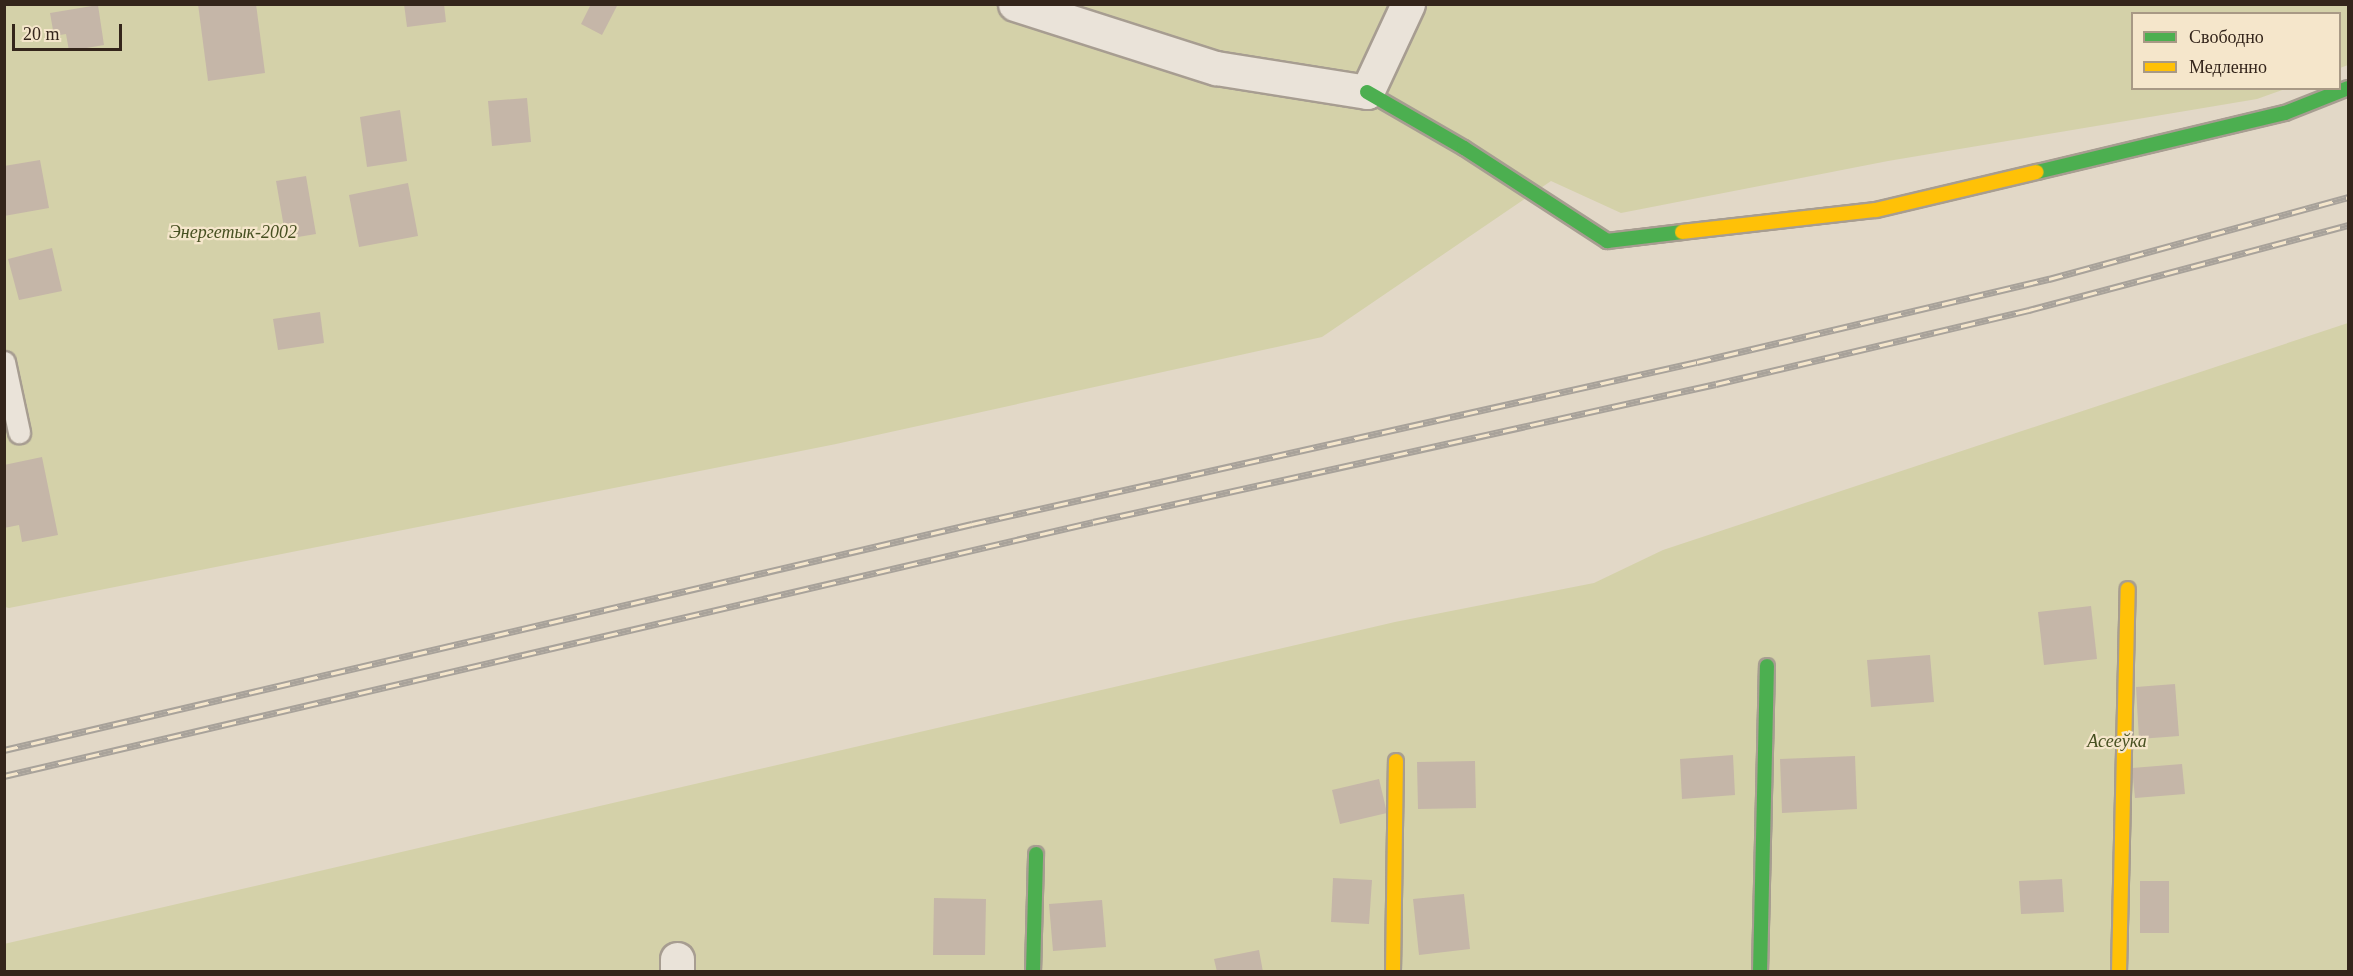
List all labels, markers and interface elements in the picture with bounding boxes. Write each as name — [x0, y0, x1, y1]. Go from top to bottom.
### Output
scale bar — [15, 12, 124, 50]
legend — [2131, 12, 2341, 90]
text: 20 m — [23, 24, 60, 44]
text: Свободно — [2189, 27, 2264, 47]
text: Медленно — [2189, 57, 2267, 77]
park label: Энергетык-2002 — [169, 221, 297, 243]
park label: Асееўка — [2087, 730, 2147, 752]

